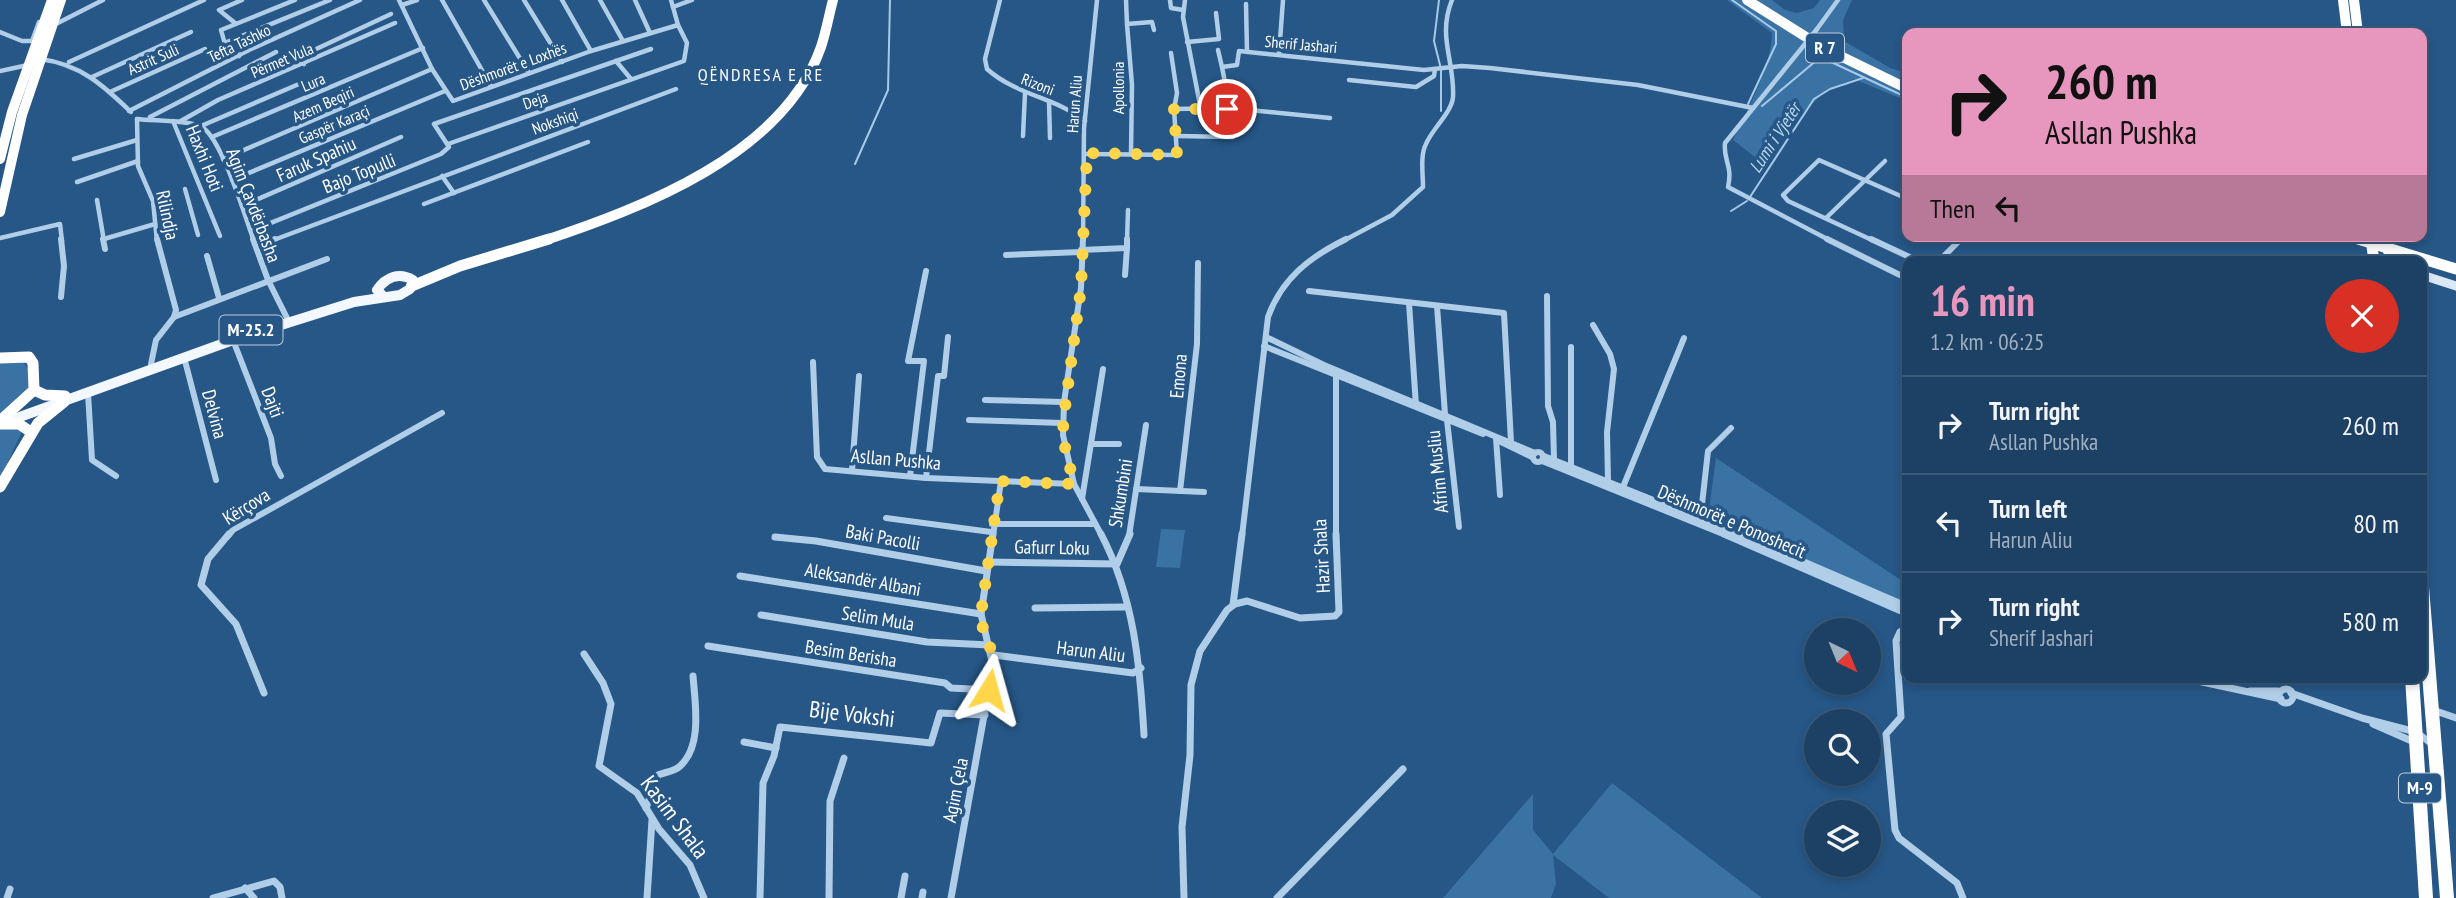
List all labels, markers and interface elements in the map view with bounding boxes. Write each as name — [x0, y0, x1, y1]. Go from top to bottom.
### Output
street label: Tefta Tashko — [204, 19, 274, 67]
street label: Sherif Jashari — [1264, 31, 1338, 57]
road number: R 7 — [1806, 33, 1844, 62]
street label: Dëshmorët e Loxhës — [457, 37, 569, 95]
street label: Përmet Vula — [248, 38, 316, 82]
street label: Astrit Suli — [124, 39, 182, 79]
text: 260 m — [2045, 49, 2158, 113]
icon: right — [1930, 56, 2021, 147]
street label: Apollonia — [1108, 62, 1128, 114]
district label: QËNDRESA E RE — [698, 63, 824, 86]
street label: Lura — [298, 68, 328, 96]
street label: Rizoni — [1018, 69, 1058, 99]
street label: Harun Aliu — [1062, 74, 1086, 134]
pin — [1197, 79, 1257, 139]
street label: Azem Beqiri — [289, 82, 357, 126]
street label: Deja — [520, 86, 550, 114]
icon: arrive — [1208, 90, 1246, 128]
water label: Lumi i Vjetër — [1744, 96, 1807, 177]
street label: Gaspër Karaçi — [296, 100, 372, 148]
street label: Nokshiqi — [529, 103, 581, 139]
text: Asllan Pushka — [2045, 111, 2197, 153]
street label: Haxhi Hoti — [181, 121, 229, 195]
street label: Faruk Spahiu — [272, 131, 360, 187]
street label: Agim Çavdërbasha — [221, 144, 287, 266]
street label: Bajo Topulli — [319, 148, 399, 198]
street label: Rilindja — [151, 188, 185, 242]
icon: left — [1989, 189, 2027, 227]
text: Then — [1930, 192, 1975, 225]
text: 16 min — [1930, 273, 2035, 328]
button: close — [2325, 279, 2399, 353]
road number: M-25.2 — [219, 316, 282, 344]
text: 1.2 km · 06:25 — [1930, 327, 2044, 356]
street label: Emona — [1164, 353, 1192, 399]
street label: Dajti — [256, 383, 290, 421]
street label: Delvina — [197, 387, 233, 441]
text: Turn right — [1989, 394, 2080, 427]
icon: right — [1930, 406, 1968, 444]
text: 260 m — [2341, 409, 2399, 442]
text: Asllan Pushka — [1989, 427, 2098, 456]
street label: Afrim Musliu — [1421, 429, 1453, 515]
street label: Asllan Pushka — [850, 443, 942, 475]
street label: Shkumbini — [1103, 457, 1137, 529]
street label: Dëshmorët e Ponoshecit — [1654, 479, 1810, 563]
street label: Kërçova — [218, 482, 274, 530]
text: Turn left — [1989, 492, 2067, 525]
icon: left — [1930, 504, 1968, 542]
text: 80 m — [2353, 507, 2399, 540]
street label: Hazir Shala — [1307, 518, 1335, 594]
street label: Baki Pacolli — [844, 519, 922, 555]
text: Harun Aliu — [1989, 525, 2072, 554]
street label: Gafurr Loku — [1014, 534, 1090, 560]
street label: Aleksandër Albani — [803, 557, 923, 601]
text: Turn right — [1989, 590, 2080, 623]
street label: Selim Mula — [840, 600, 916, 636]
icon: right — [1930, 602, 1968, 640]
text: 580 m — [2341, 605, 2399, 638]
north arrow — [1804, 618, 1881, 695]
map controls — [1804, 618, 1881, 877]
text: Sherif Jashari — [1989, 623, 2094, 652]
street label: Besim Berisha — [804, 634, 898, 672]
street label: Harun Aliu — [1055, 635, 1127, 667]
position arrow — [952, 653, 1026, 727]
street label: Bije Vokshi — [808, 694, 896, 733]
button: search — [1804, 709, 1881, 786]
street label: Agim Çela — [937, 756, 973, 824]
street label: Kasim Shala — [635, 769, 716, 864]
road number: M-9 — [2399, 774, 2441, 802]
button: layers — [1804, 800, 1881, 877]

